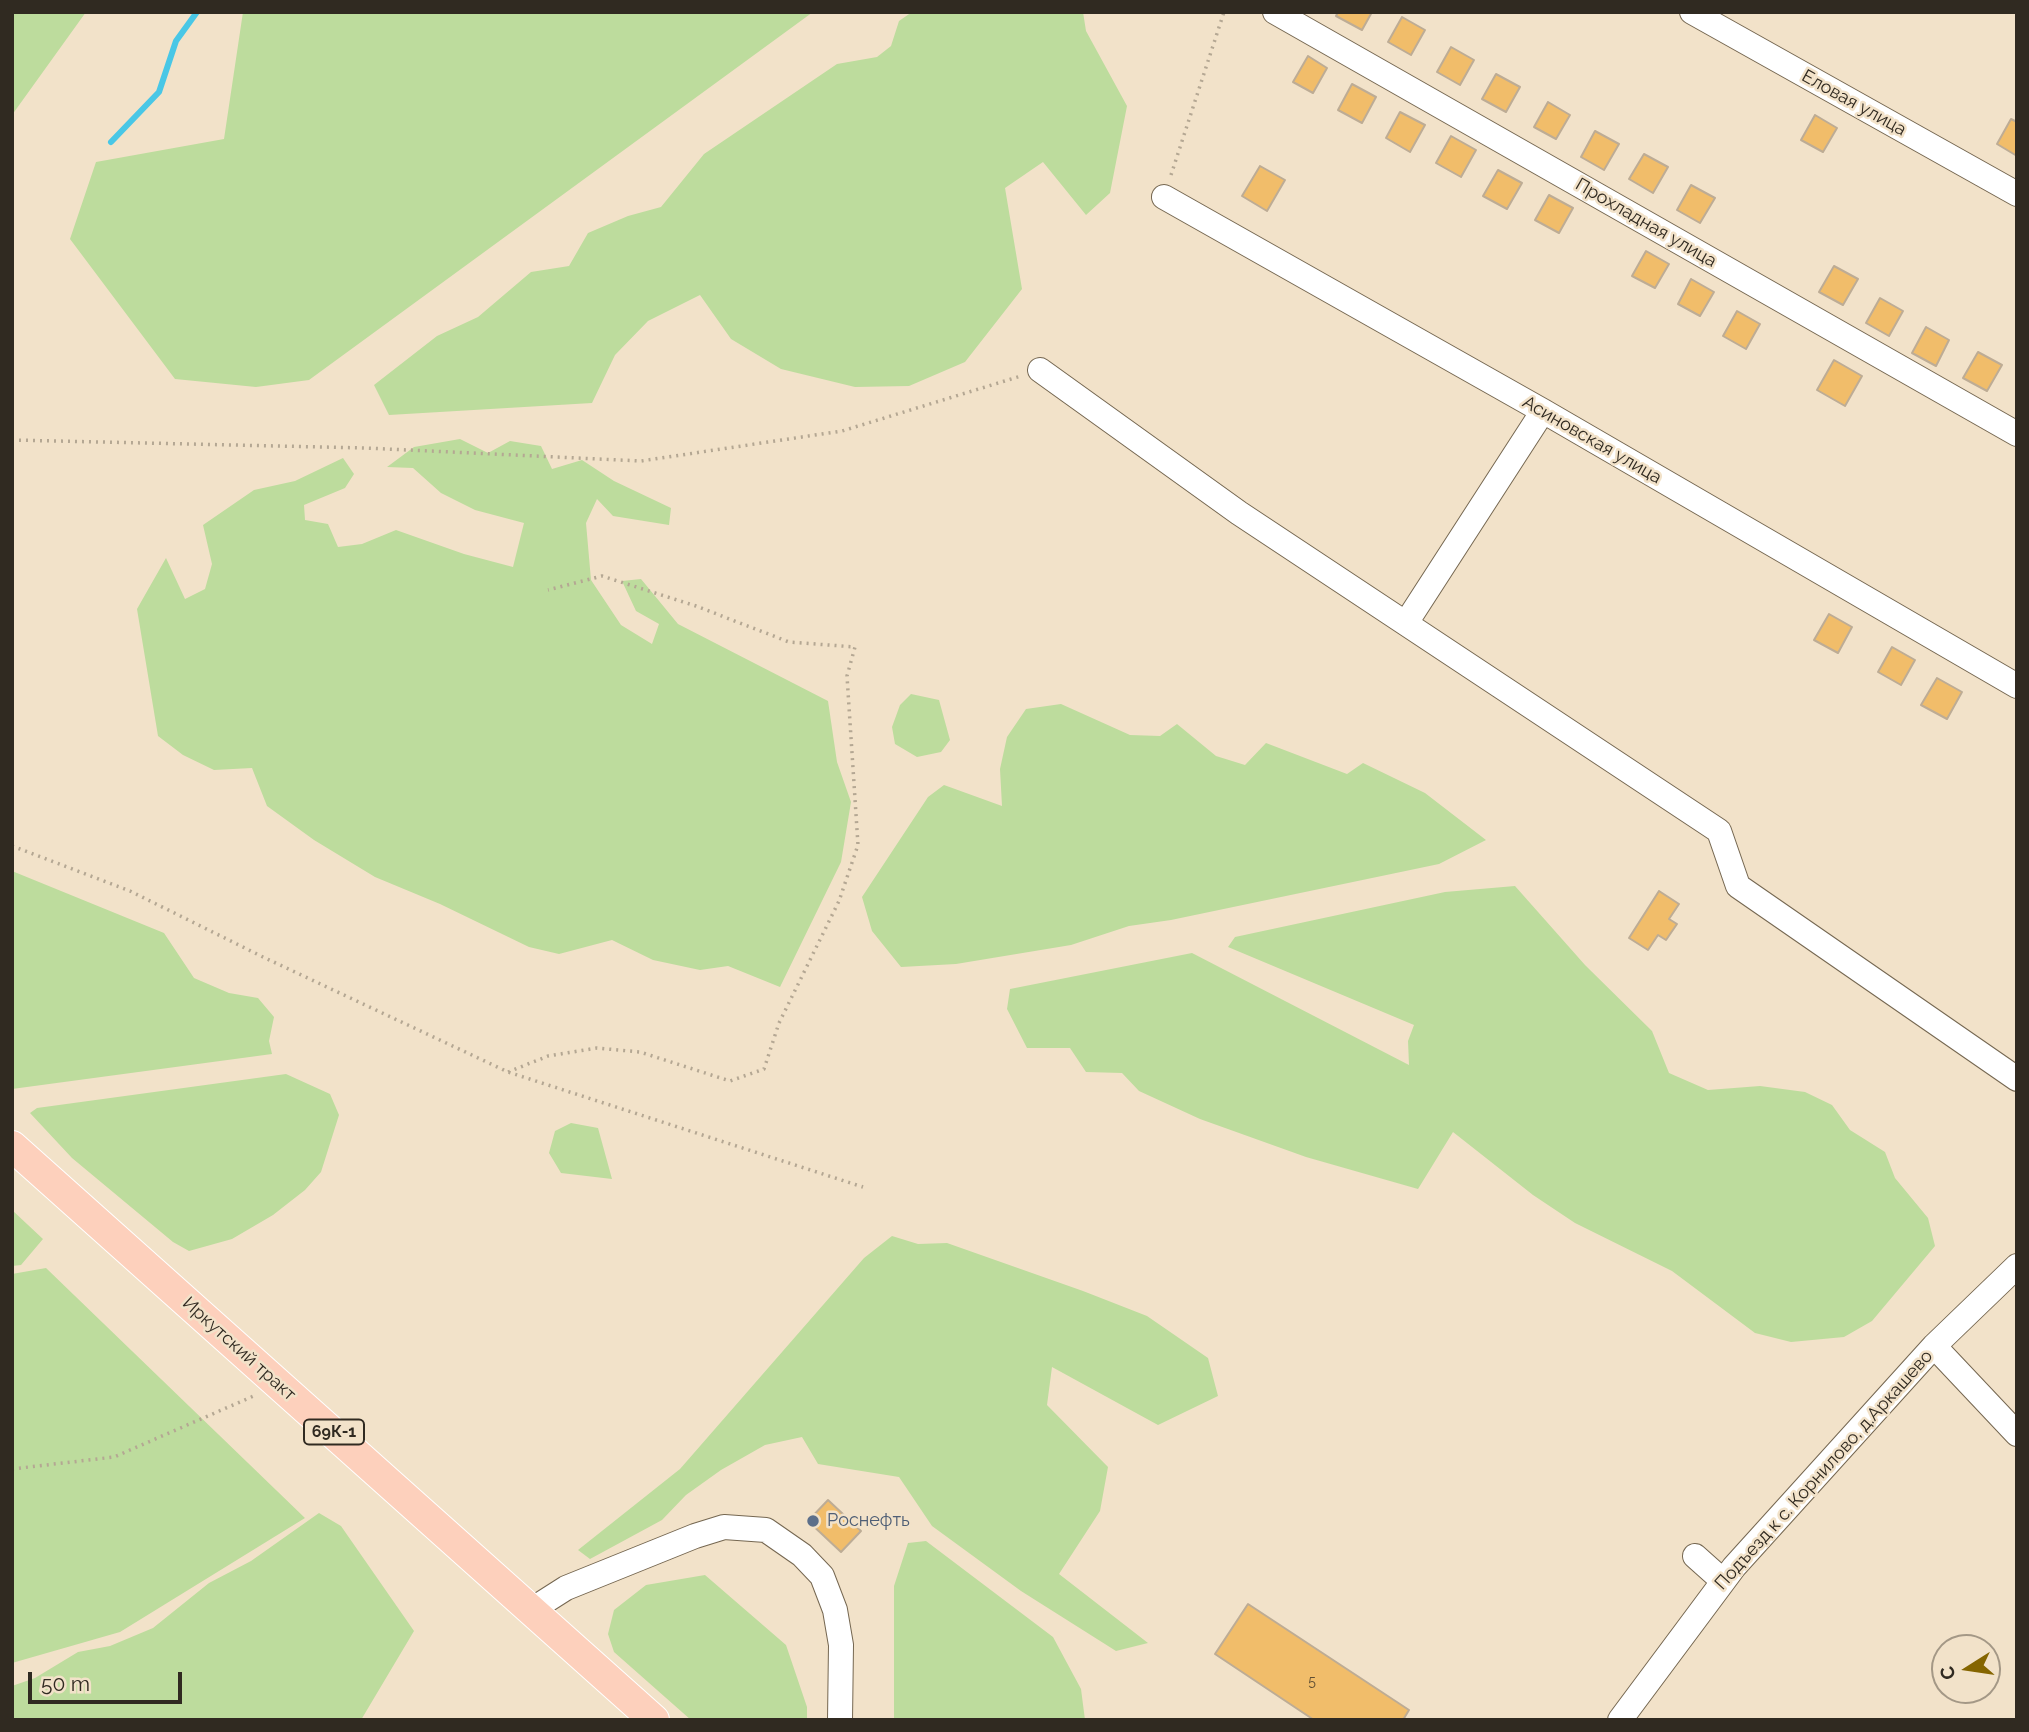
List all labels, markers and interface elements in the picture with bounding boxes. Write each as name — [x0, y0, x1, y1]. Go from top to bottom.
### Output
street label: Еловая улица — [1798, 65, 1910, 141]
street label: Прохладная улица — [1572, 174, 1720, 272]
street label: Асиновская улица — [1519, 391, 1665, 489]
street label: Иркутский тракт — [178, 1292, 300, 1406]
street label: Подъезд к с. Корнилово, д.Аркашево — [1711, 1346, 1937, 1594]
road number: 69К-1 — [304, 1420, 364, 1444]
place label: Роснефть — [827, 1510, 910, 1532]
marker: Роснефть — [805, 1513, 821, 1529]
north arrow — [1931, 1634, 2001, 1704]
scale bar — [32, 1658, 186, 1702]
text: С — [1935, 1664, 1960, 1682]
text: 50 m — [41, 1671, 90, 1696]
house number: 5 — [1308, 1674, 1316, 1690]

